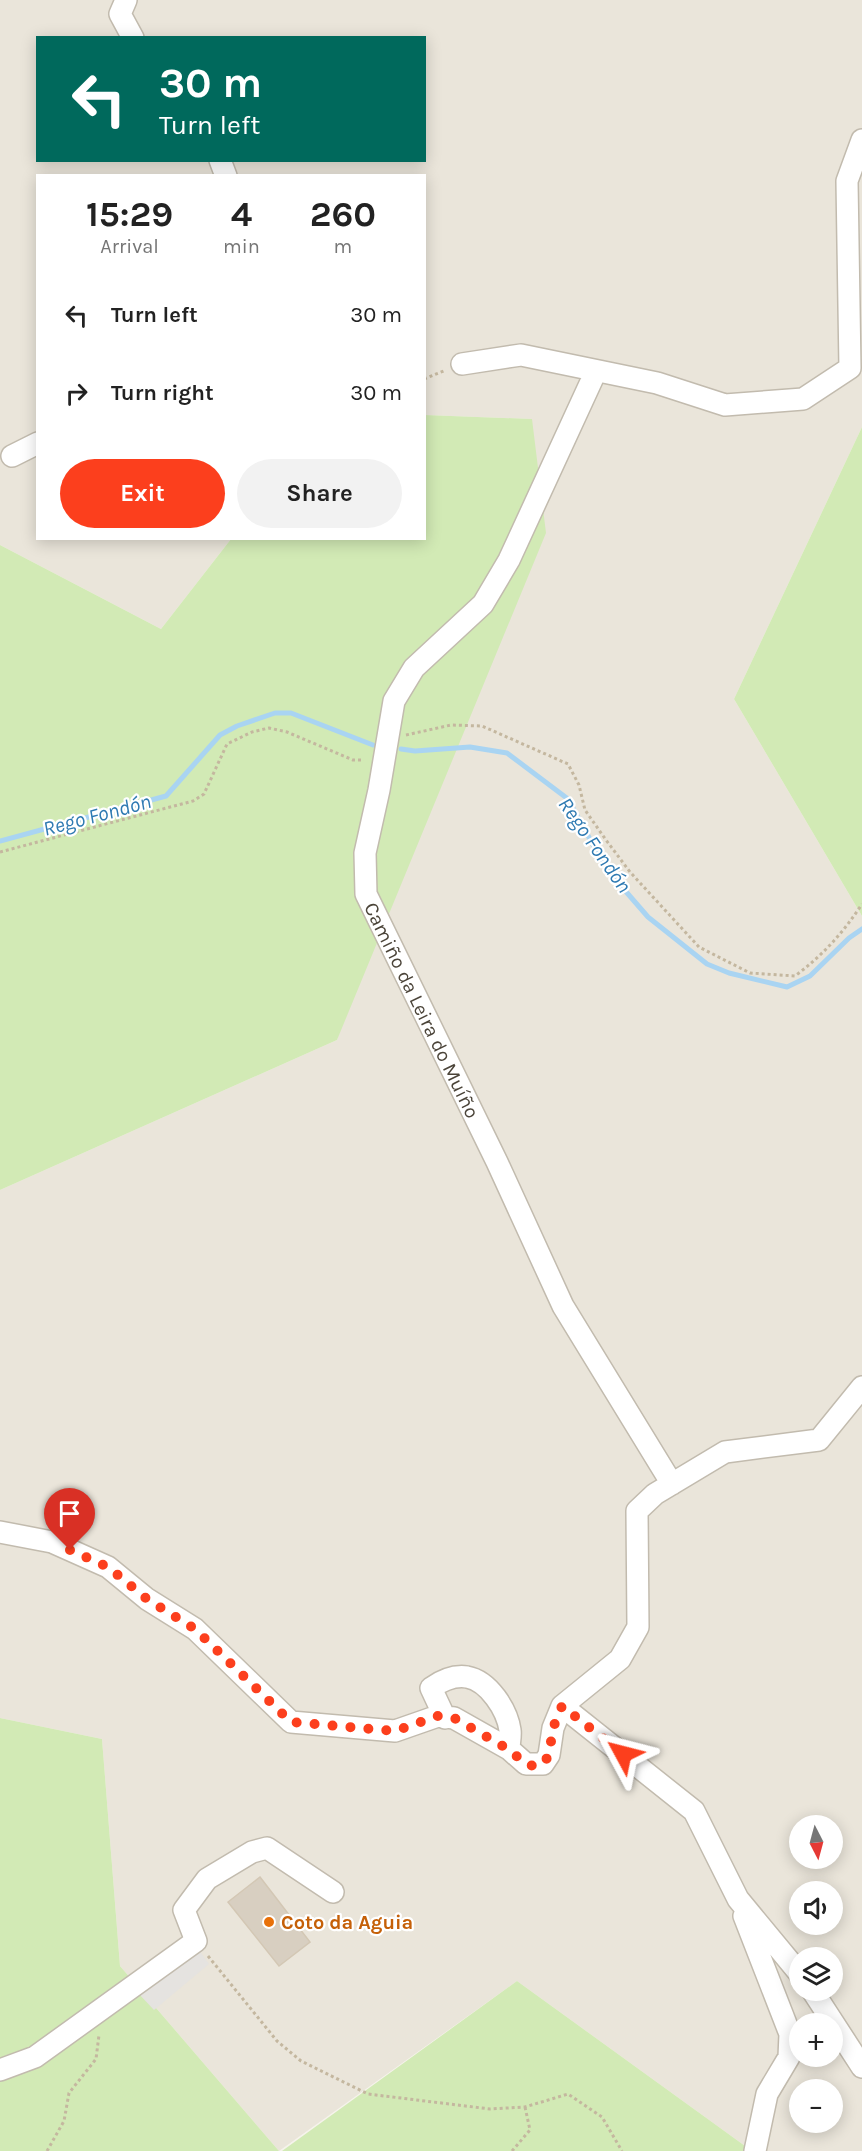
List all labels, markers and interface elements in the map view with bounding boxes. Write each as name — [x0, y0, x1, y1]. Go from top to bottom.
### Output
text: 30 m — [159, 58, 262, 108]
icon: left — [60, 60, 138, 138]
text: Turn left — [159, 109, 260, 141]
text: 15:29 — [86, 193, 173, 235]
text: 4 — [231, 193, 252, 235]
text: 260 — [310, 193, 376, 235]
text: Arrival — [100, 235, 159, 258]
text: min — [223, 235, 260, 258]
text: m — [334, 235, 352, 258]
icon: left — [60, 299, 93, 332]
text: Turn left — [111, 302, 198, 328]
text: 30 m — [350, 302, 402, 328]
icon: right — [60, 377, 93, 410]
text: Turn right — [111, 380, 214, 406]
text: 30 m — [350, 380, 402, 406]
button: Exit — [60, 459, 225, 528]
button: Share — [237, 459, 402, 528]
water label: Rego Fondón — [40, 789, 154, 841]
water label: Rego Fondón — [553, 793, 637, 897]
street label: Camiño da Leira do Muíño — [359, 898, 484, 1122]
pin — [44, 1488, 95, 1550]
icon: arrive — [53, 1497, 86, 1530]
position arrow — [591, 1722, 655, 1786]
north arrow — [789, 1815, 843, 1869]
map controls — [789, 1815, 843, 2133]
button: sound — [789, 1881, 843, 1935]
place label: Coto da Aguia — [281, 1911, 413, 1934]
marker: Coto da Aguia — [262, 1915, 276, 1929]
button: layers — [789, 1947, 843, 2001]
button: + — [789, 2013, 843, 2067]
button: − — [789, 2079, 843, 2133]

